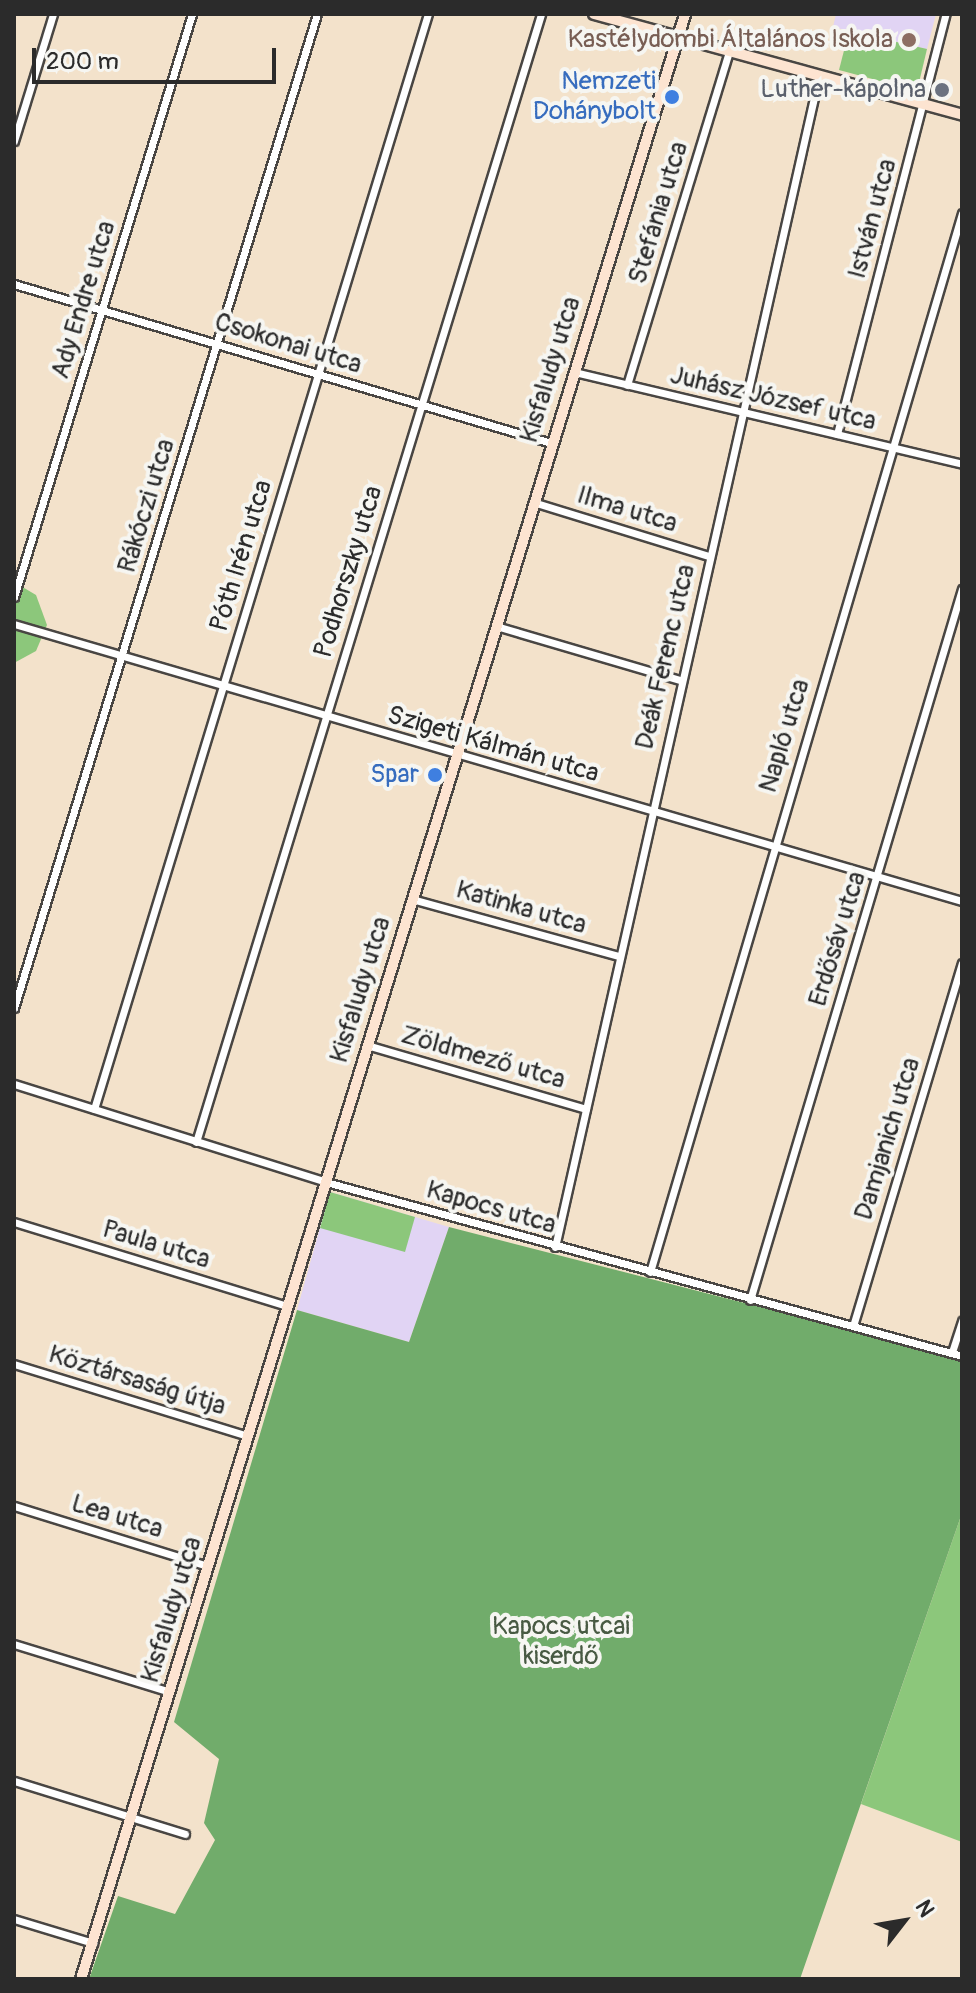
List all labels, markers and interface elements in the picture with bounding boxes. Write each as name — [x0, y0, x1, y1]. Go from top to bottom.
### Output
place label: Kastélydombi Általános Iskola — [567, 24, 893, 56]
marker: Kastélydombi Általános Iskola — [900, 31, 918, 49]
scale bar — [36, 32, 280, 82]
text: 200 m — [46, 47, 119, 76]
place label: Nemzeti Dohánybolt — [533, 66, 656, 128]
place label: Luther-kápolna — [760, 74, 926, 106]
marker: Luther-kápolna — [933, 81, 951, 99]
marker: Nemzeti Dohánybolt — [663, 88, 681, 106]
street label: Stefánia utca — [623, 138, 695, 288]
street label: István utca — [842, 156, 904, 282]
street label: Ady Endre utca — [45, 217, 123, 383]
street label: Kisfaludy utca — [514, 293, 588, 447]
street label: Csokonai utca — [211, 307, 365, 381]
street label: Juhász József utca — [667, 360, 879, 438]
street label: Rákóczi utca — [112, 435, 182, 577]
street label: Póth Irén utca — [204, 477, 280, 635]
street label: Ilma utca — [573, 480, 681, 540]
street label: Podhorszky utca — [308, 482, 390, 662]
street label: Deák Ferenc utca — [630, 561, 702, 753]
street label: Napló utca — [753, 676, 817, 796]
street label: Szigeti Kálmán utca — [384, 700, 602, 790]
place label: Spar — [370, 759, 419, 791]
marker: Spar — [426, 766, 444, 784]
street label: Erdősáv utca — [803, 868, 873, 1010]
street label: Katinka utca — [452, 875, 590, 941]
street label: Kisfaludy utca — [324, 913, 398, 1067]
street label: Zöldmező utca — [397, 1020, 569, 1096]
street label: Damjanich utca — [849, 1054, 927, 1224]
street label: Kapocs utca — [423, 1175, 559, 1241]
street label: Paula utca — [98, 1214, 214, 1276]
street label: Köztársaság útja — [45, 1339, 229, 1423]
street label: Lea utca — [67, 1488, 167, 1546]
street label: Kisfaludy utca — [135, 1533, 209, 1687]
park label: Kapocs utcai kiserdő — [492, 1611, 630, 1672]
north arrow — [864, 1881, 944, 1961]
text: N — [909, 1895, 940, 1922]

